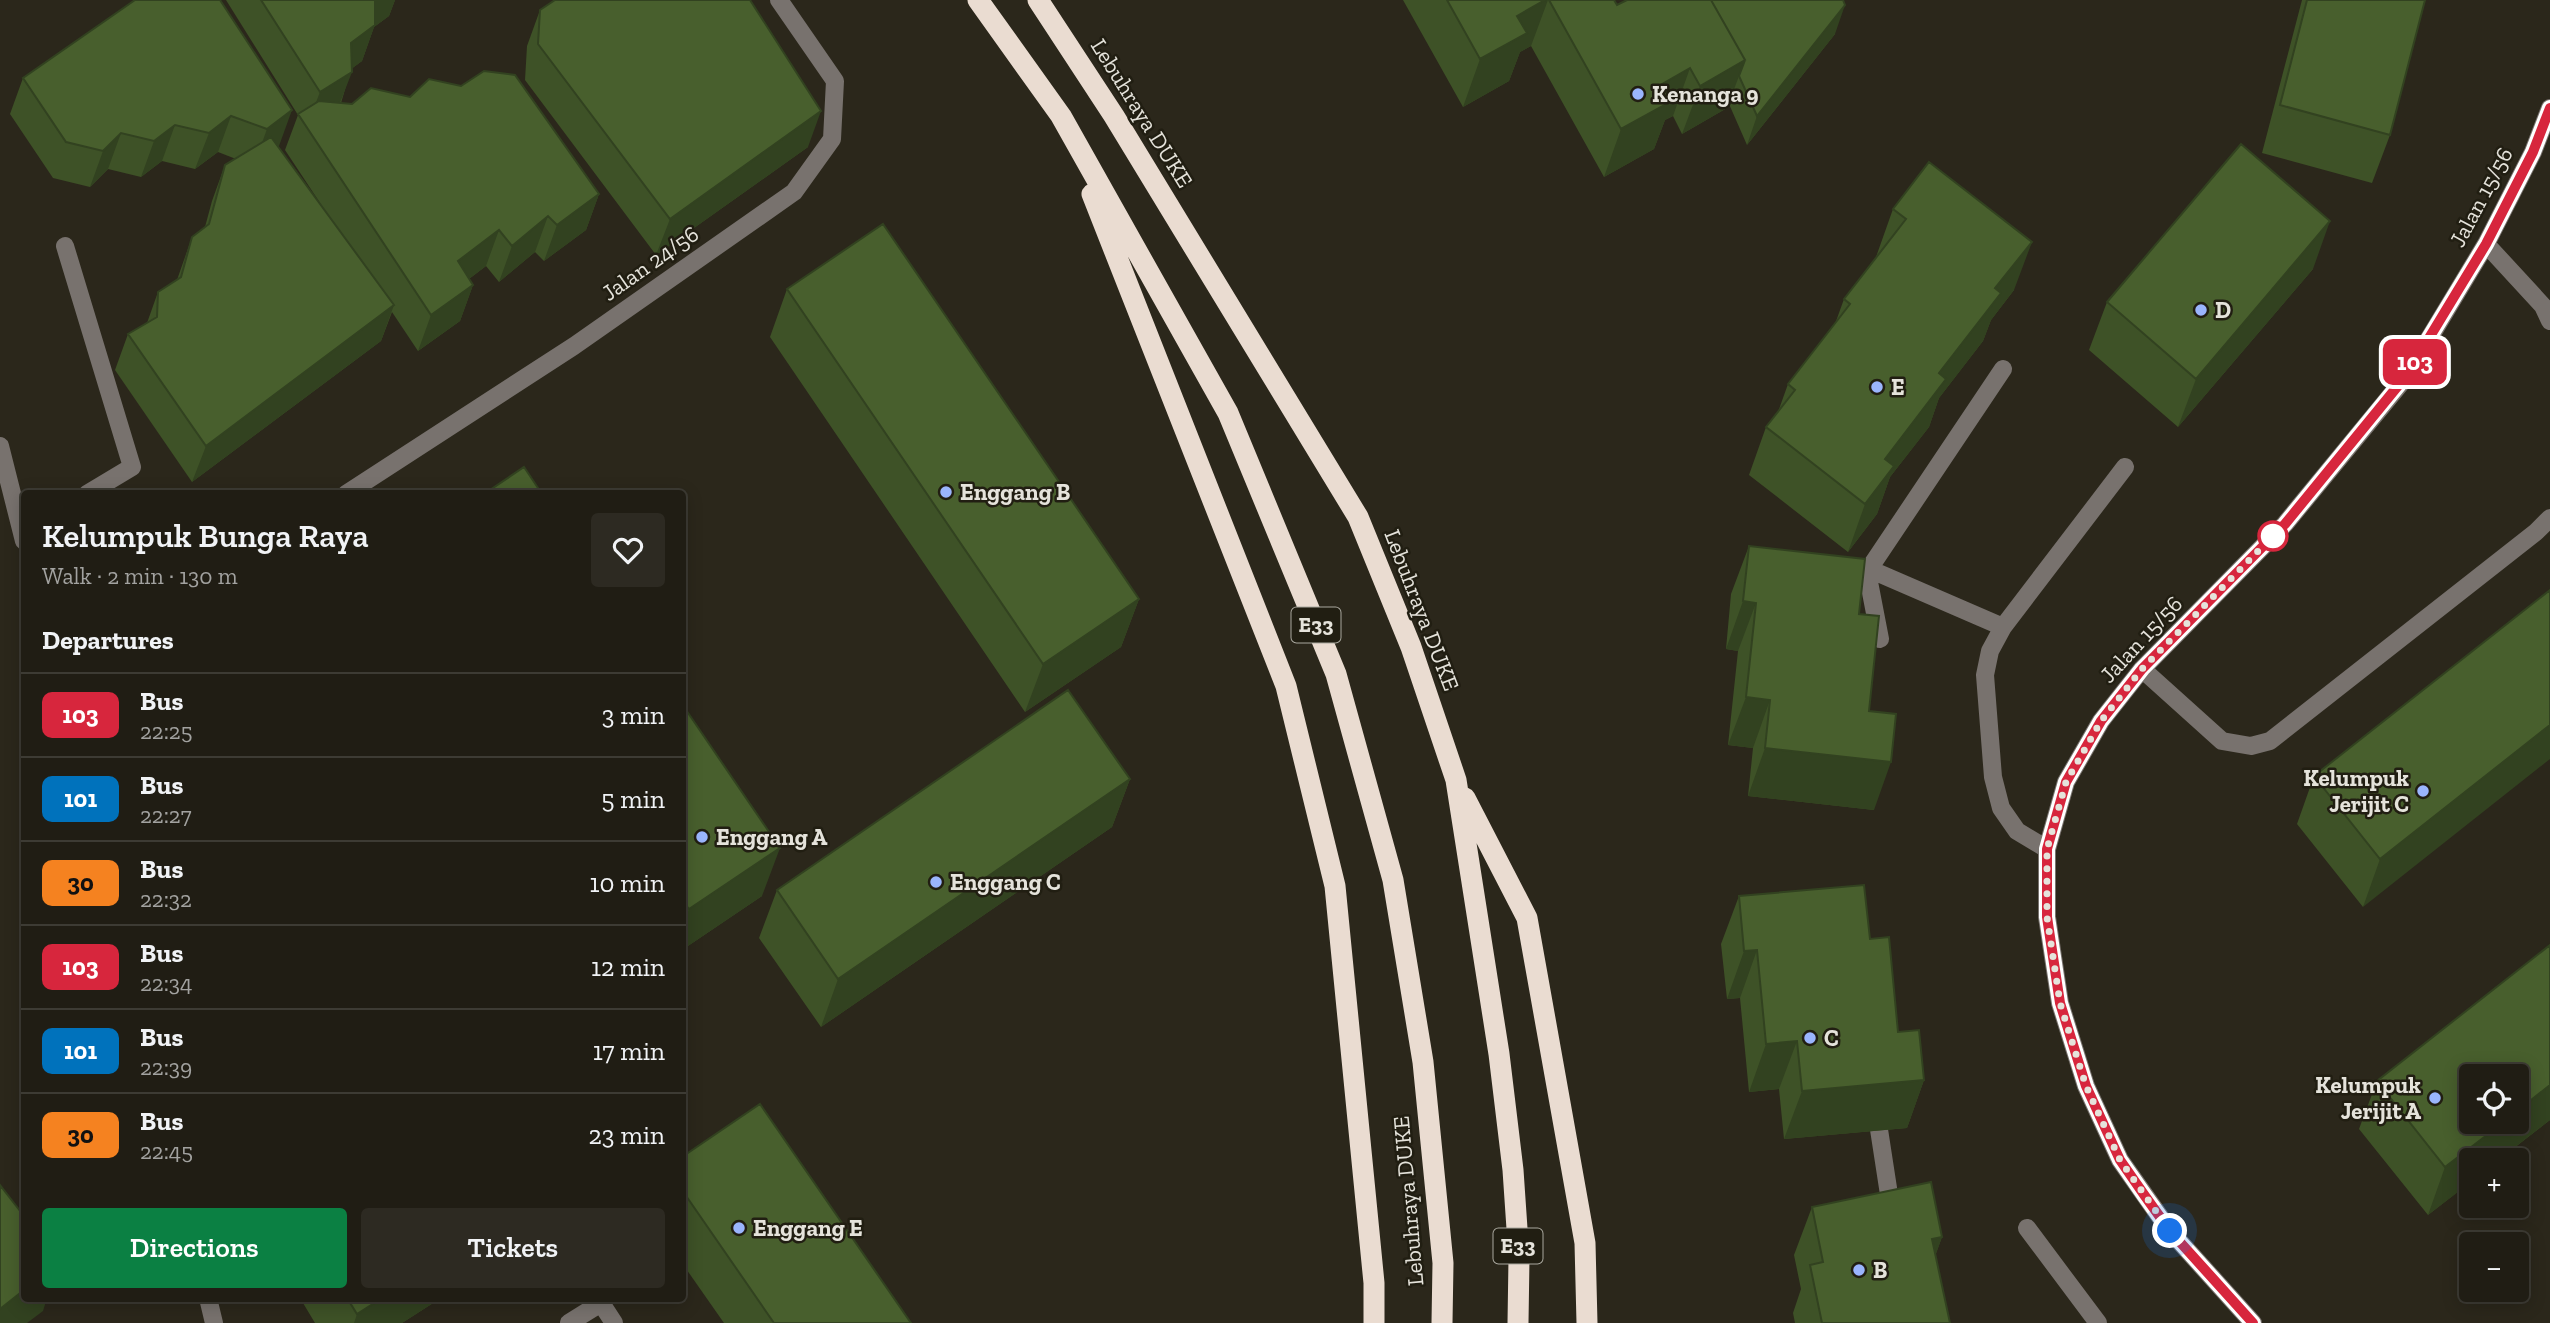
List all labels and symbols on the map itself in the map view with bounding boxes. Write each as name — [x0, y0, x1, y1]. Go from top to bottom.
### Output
street label: Lebuhraya DUKE — [1085, 33, 1199, 193]
place label: Kenanga 9 — [1652, 80, 1759, 108]
marker: Kenanga 9 — [1630, 86, 1646, 102]
street label: Jalan 15/56 — [2443, 142, 2519, 252]
street label: Jalan 24/56 — [596, 219, 704, 307]
place label: D — [2215, 296, 2231, 324]
marker: D — [2193, 302, 2209, 318]
line badge: 103 — [2375, 339, 2455, 385]
place label: E — [1891, 373, 1905, 401]
marker: E — [1869, 379, 1885, 395]
place label: Enggang B — [960, 478, 1070, 506]
marker: Enggang B — [938, 484, 954, 500]
unlabelled marker — [2258, 521, 2288, 551]
street label: Lebuhraya DUKE — [1378, 525, 1466, 695]
street label: Jalan 15/56 — [2094, 590, 2188, 688]
road number: E33 — [1292, 608, 1340, 642]
place label: Kelumpuk Jerijit C — [2303, 764, 2409, 818]
marker: Kelumpuk Jerijit C — [2415, 783, 2431, 799]
place label: Enggang A — [716, 823, 827, 851]
marker: Enggang A — [694, 829, 710, 845]
place label: Enggang C — [950, 868, 1061, 896]
marker: Enggang C — [928, 874, 944, 890]
place label: C — [1824, 1024, 1839, 1052]
marker: C — [1802, 1030, 1818, 1046]
place label: Kelumpuk Jerijit A — [2315, 1071, 2421, 1125]
marker: Kelumpuk Jerijit A — [2427, 1090, 2443, 1106]
street label: Lebuhraya DUKE — [1387, 1115, 1429, 1287]
your location — [2152, 1213, 2187, 1248]
place label: Enggang E — [753, 1214, 863, 1242]
marker: Enggang E — [731, 1220, 747, 1236]
road number: E33 — [1494, 1228, 1542, 1264]
place label: B — [1873, 1256, 1887, 1284]
marker: B — [1851, 1262, 1867, 1278]

